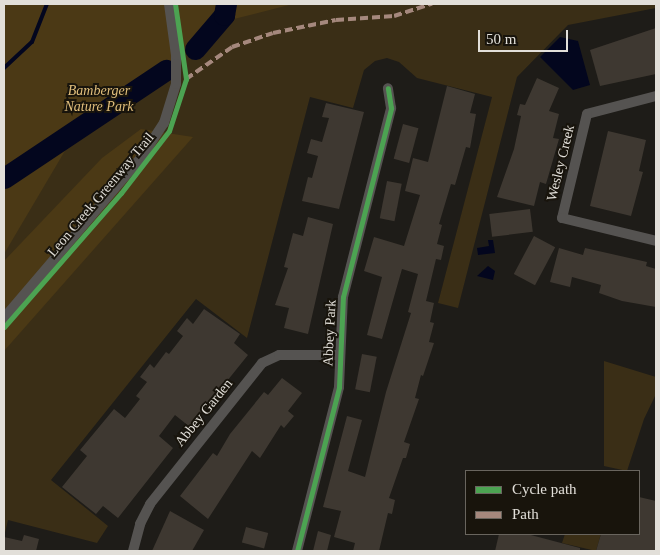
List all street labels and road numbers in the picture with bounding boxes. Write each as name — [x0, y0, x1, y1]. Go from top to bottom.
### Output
street label: Wesley Creek — [543, 123, 579, 203]
street label: Leon Creek Greenway Trail — [44, 129, 158, 261]
street label: Abbey Park — [320, 299, 340, 367]
street label: Abbey Garden — [172, 376, 236, 450]

